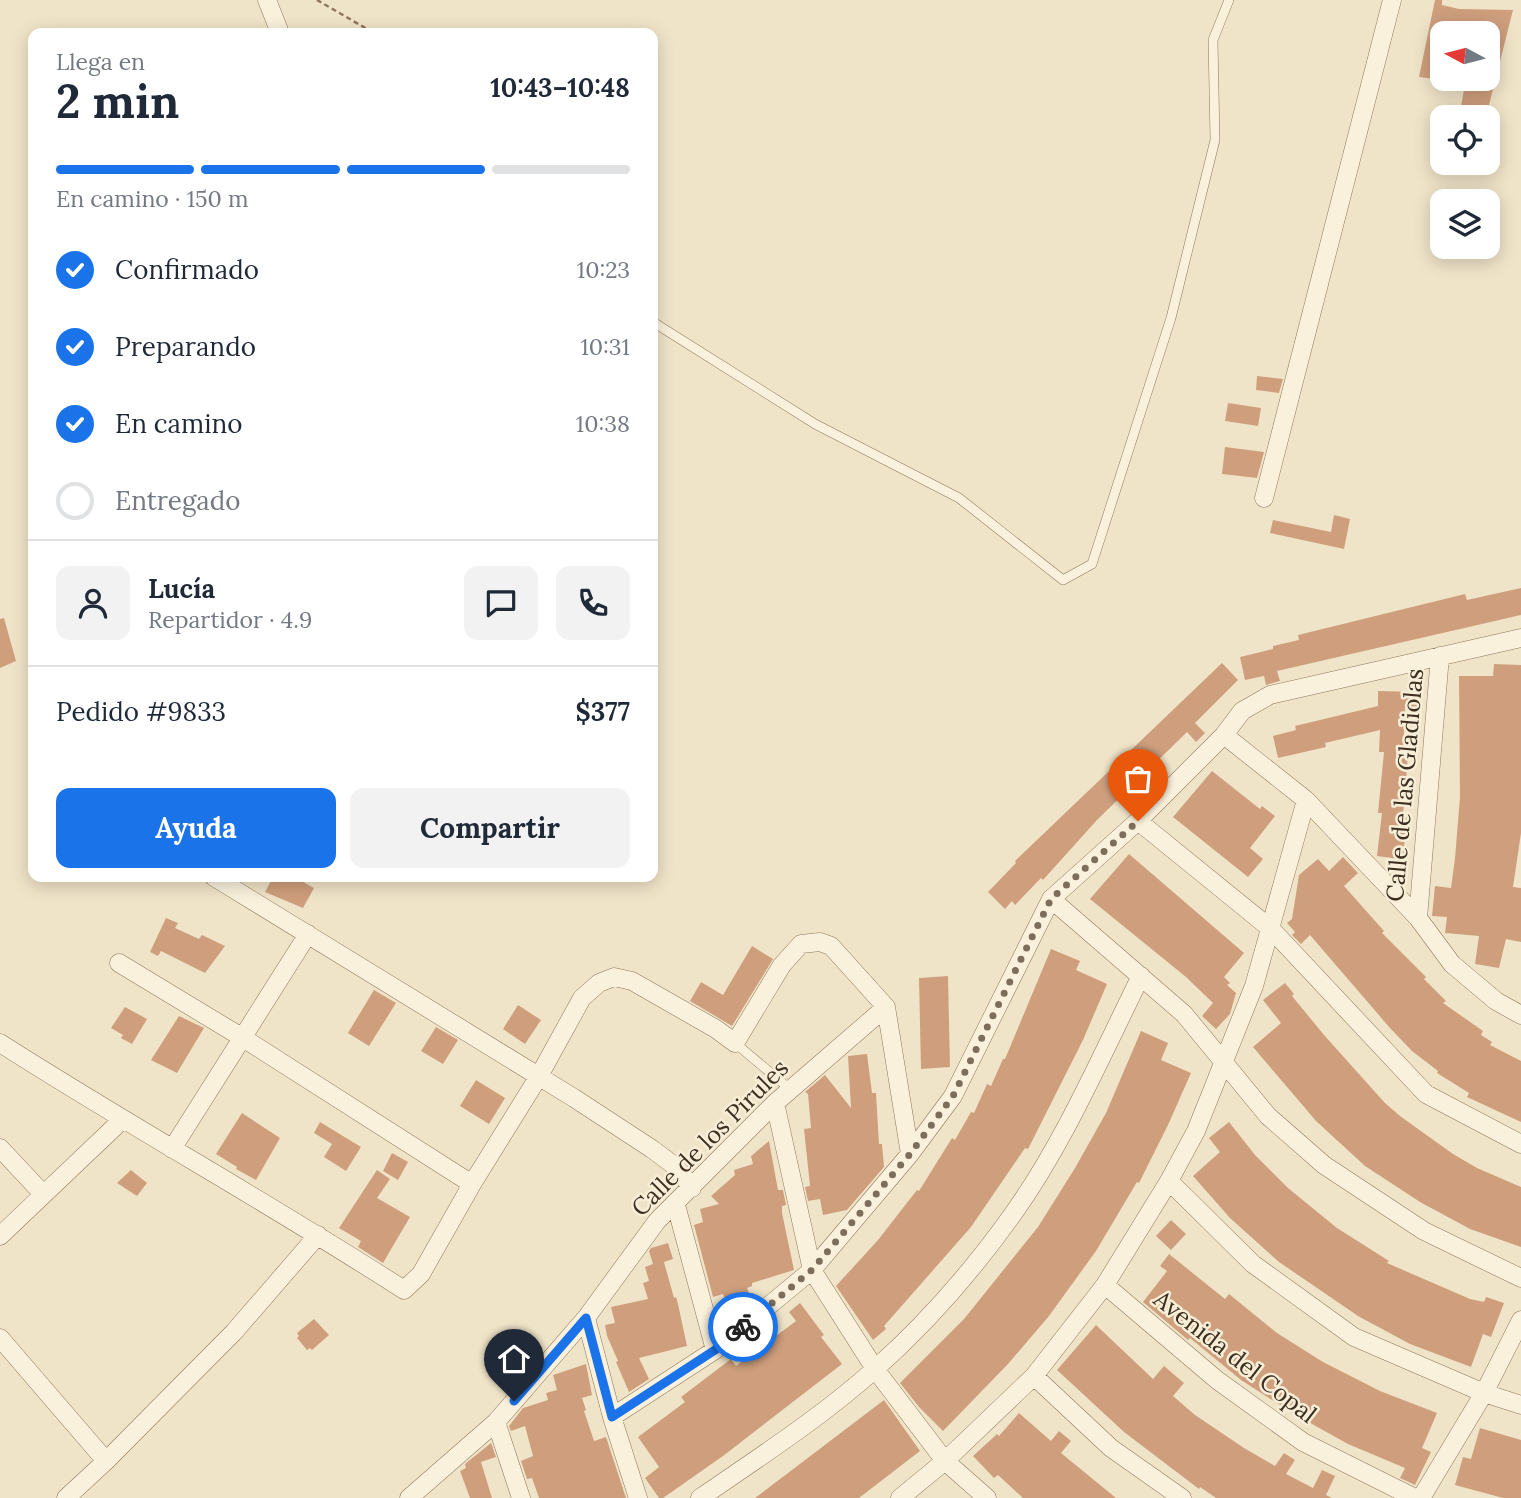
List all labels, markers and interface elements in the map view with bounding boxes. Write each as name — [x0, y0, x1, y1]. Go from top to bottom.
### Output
north arrow — [1430, 21, 1500, 91]
map controls — [1430, 21, 1500, 259]
text: Llega en — [56, 47, 145, 76]
text: 10:43–10:48 — [490, 71, 630, 104]
text: 2 min — [56, 72, 179, 131]
button: locate — [1430, 105, 1500, 175]
text: En camino · 150 m — [56, 184, 248, 213]
button: layers — [1430, 189, 1500, 259]
icon: check — [56, 251, 94, 289]
text: Confirmado — [115, 253, 259, 286]
text: 10:23 — [577, 255, 630, 284]
icon: check — [56, 328, 94, 366]
text: Preparando — [115, 330, 256, 363]
text: 10:31 — [580, 332, 630, 361]
icon: check — [56, 405, 94, 443]
text: En camino — [115, 407, 243, 440]
text: 10:38 — [576, 409, 630, 438]
text: Entregado — [115, 484, 241, 517]
button: person — [56, 566, 130, 640]
button: chat — [464, 566, 538, 640]
button: phone — [556, 566, 630, 640]
text: Lucía — [148, 572, 215, 605]
text: Repartidor · 4.9 — [148, 605, 312, 634]
street label: Calle de las Gladiolas — [1379, 667, 1430, 903]
text: Pedido #9833 — [56, 695, 226, 728]
text: $377 — [575, 695, 630, 728]
pin — [1108, 749, 1168, 821]
icon: bag — [1119, 760, 1157, 798]
button: Ayuda — [56, 788, 336, 868]
button: Compartir — [350, 788, 630, 868]
street label: Calle de los Pirules — [624, 1052, 795, 1223]
street label: Avenida del Copal — [1147, 1283, 1323, 1430]
courier — [708, 1292, 778, 1362]
icon: bike — [724, 1308, 762, 1346]
pin — [484, 1329, 544, 1401]
icon: home — [495, 1340, 533, 1378]

